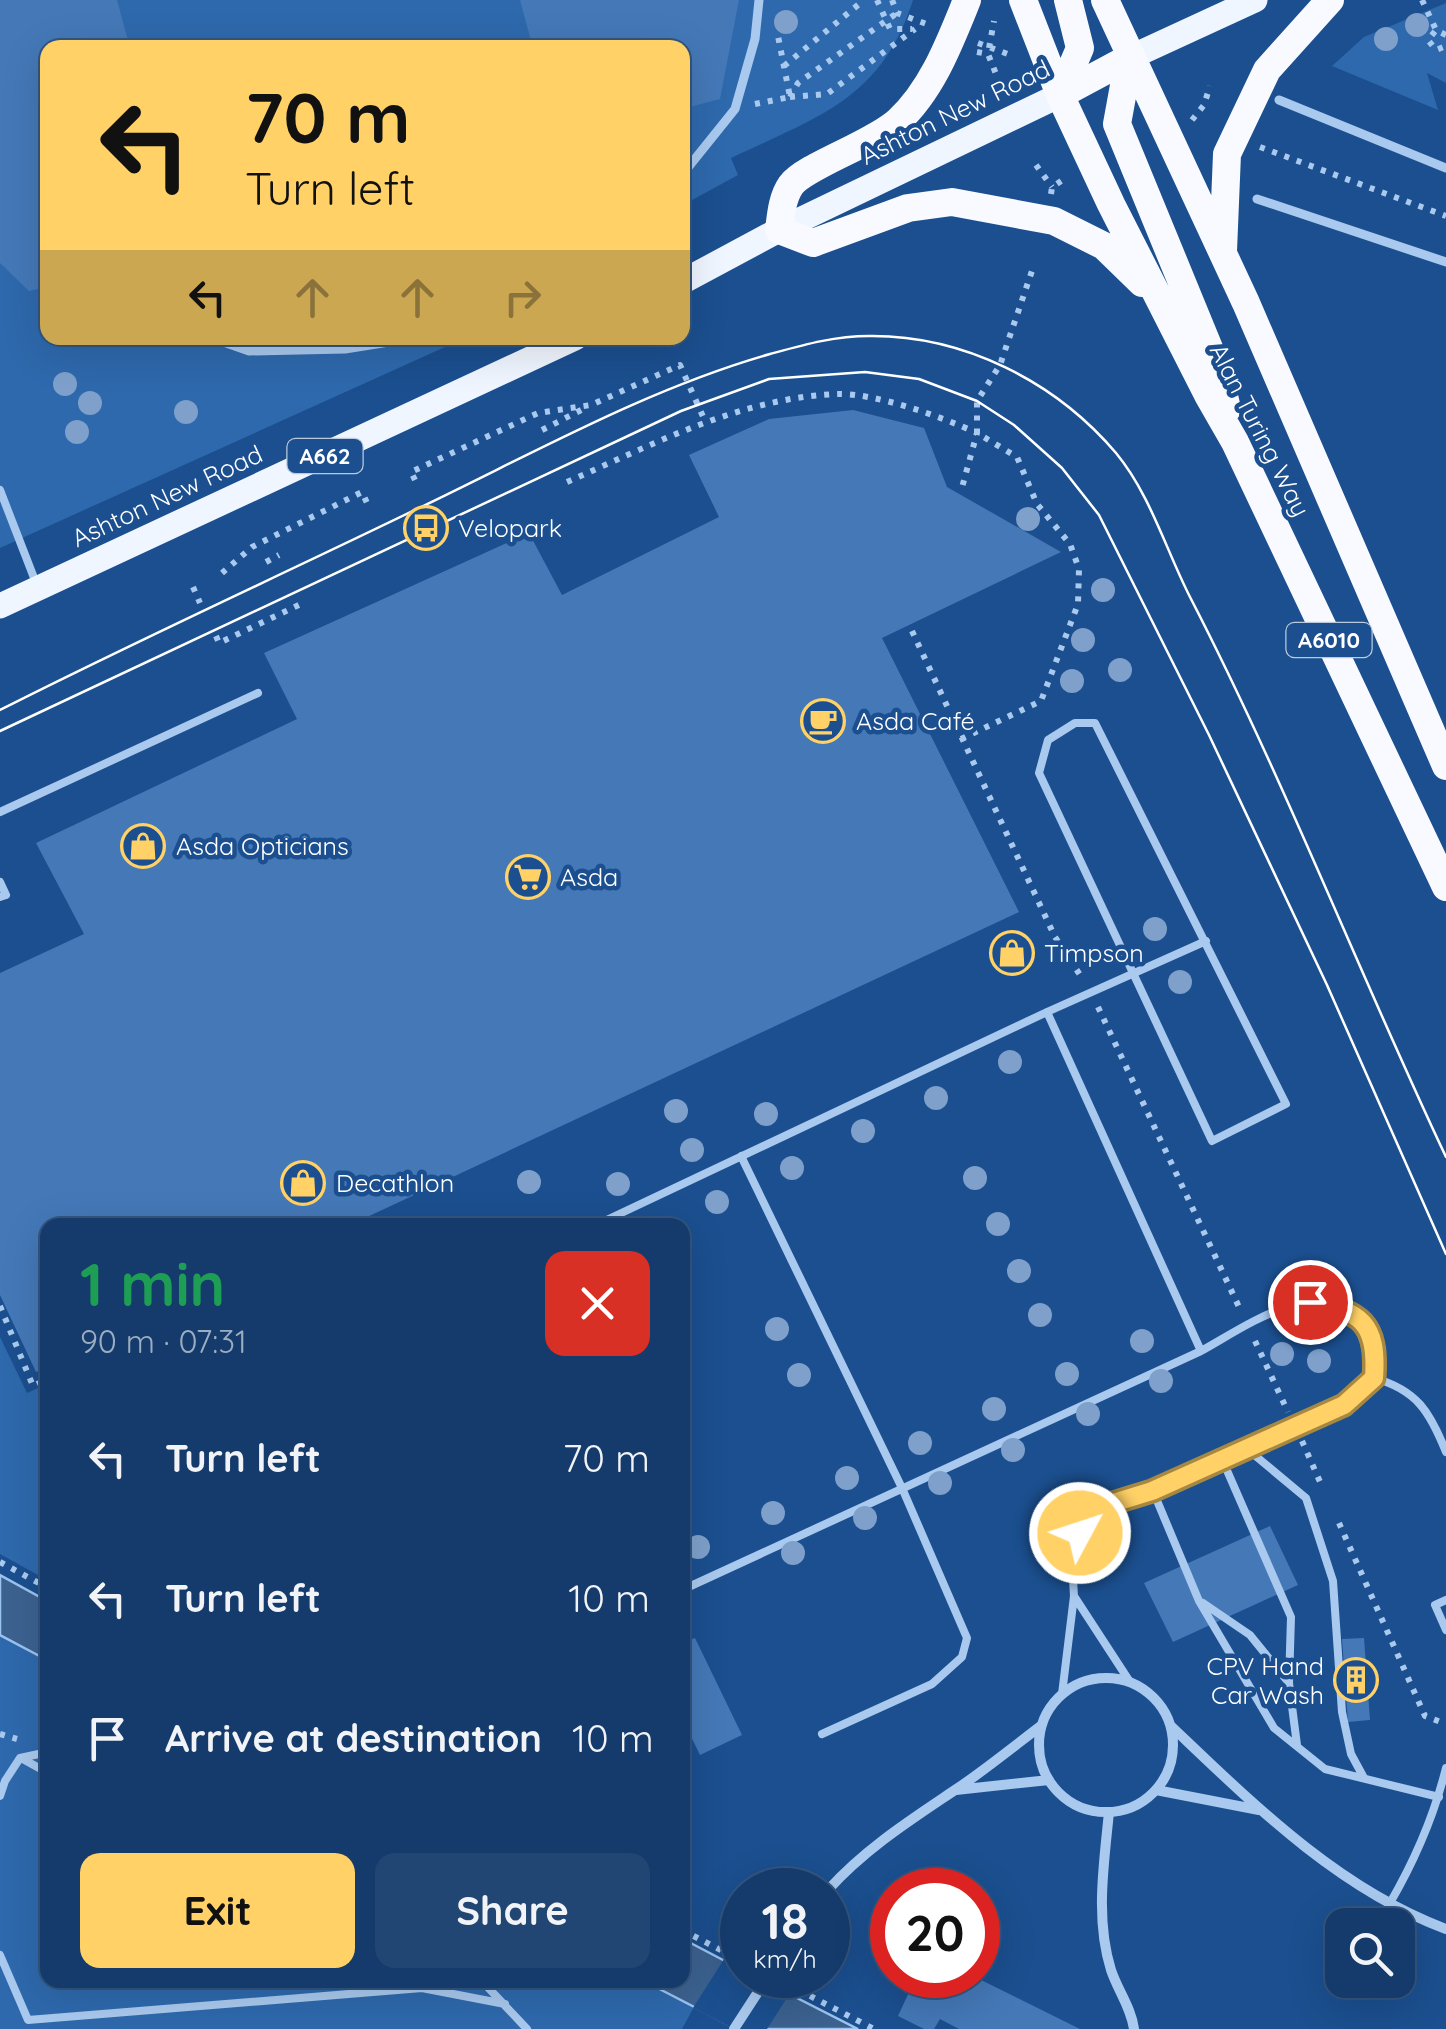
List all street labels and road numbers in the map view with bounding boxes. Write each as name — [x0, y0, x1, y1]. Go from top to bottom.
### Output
street label: Ashton New Road — [855, 52, 1055, 171]
street label: Alan Turing Way — [1204, 338, 1317, 521]
street label: Ashton New Road — [67, 438, 267, 553]
road number: A662 — [288, 439, 362, 473]
road number: A6010 — [1286, 623, 1372, 657]

